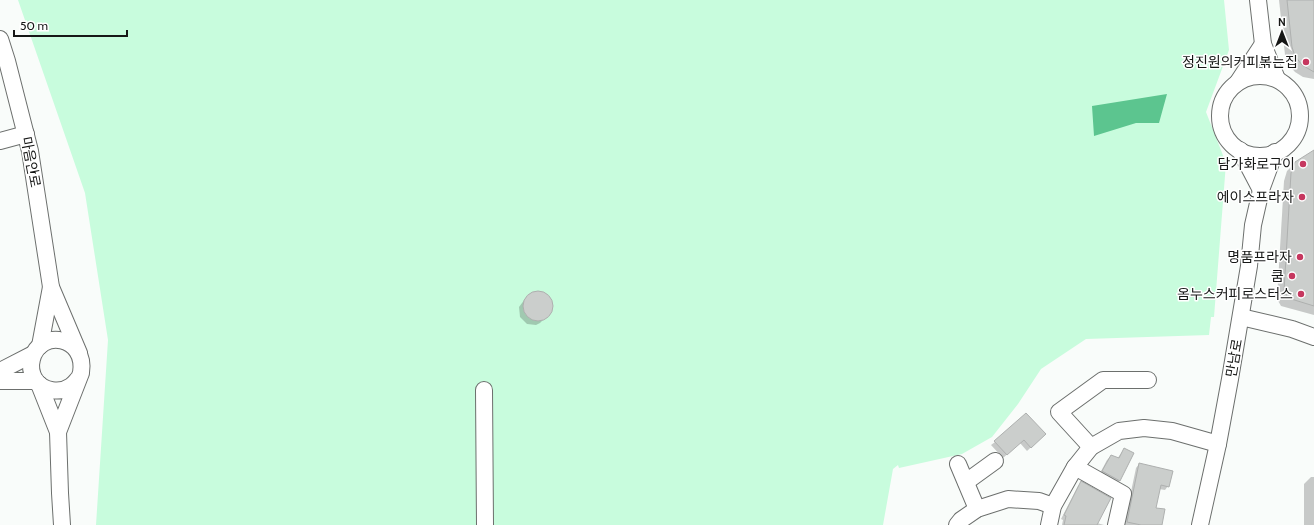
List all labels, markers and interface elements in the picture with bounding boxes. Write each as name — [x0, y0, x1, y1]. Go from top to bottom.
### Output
scale bar — [14, 12, 127, 38]
north arrow — [1262, 12, 1302, 52]
text: N — [1278, 15, 1286, 29]
text: 50 m — [20, 18, 48, 33]
place label: 정진원의커피볶는집 — [1182, 53, 1298, 71]
marker: 정진원의커피볶는집 — [1301, 57, 1311, 67]
street label: 마음안로 — [17, 135, 45, 189]
place label: 담가화로구이 — [1218, 155, 1295, 173]
marker: 담가화로구이 — [1298, 159, 1308, 169]
place label: 에이스프라자 — [1217, 188, 1294, 206]
marker: 에이스프라자 — [1297, 192, 1307, 202]
place label: 명품프라자 — [1228, 248, 1292, 266]
marker: 명품프라자 — [1295, 252, 1305, 262]
place label: 쿰 — [1271, 267, 1284, 285]
marker: 쿰 — [1287, 271, 1297, 281]
place label: 옴누스커피로스터스 — [1177, 285, 1293, 303]
marker: 옴누스커피로스터스 — [1296, 289, 1306, 299]
street label: 만남로 — [1222, 337, 1246, 379]

